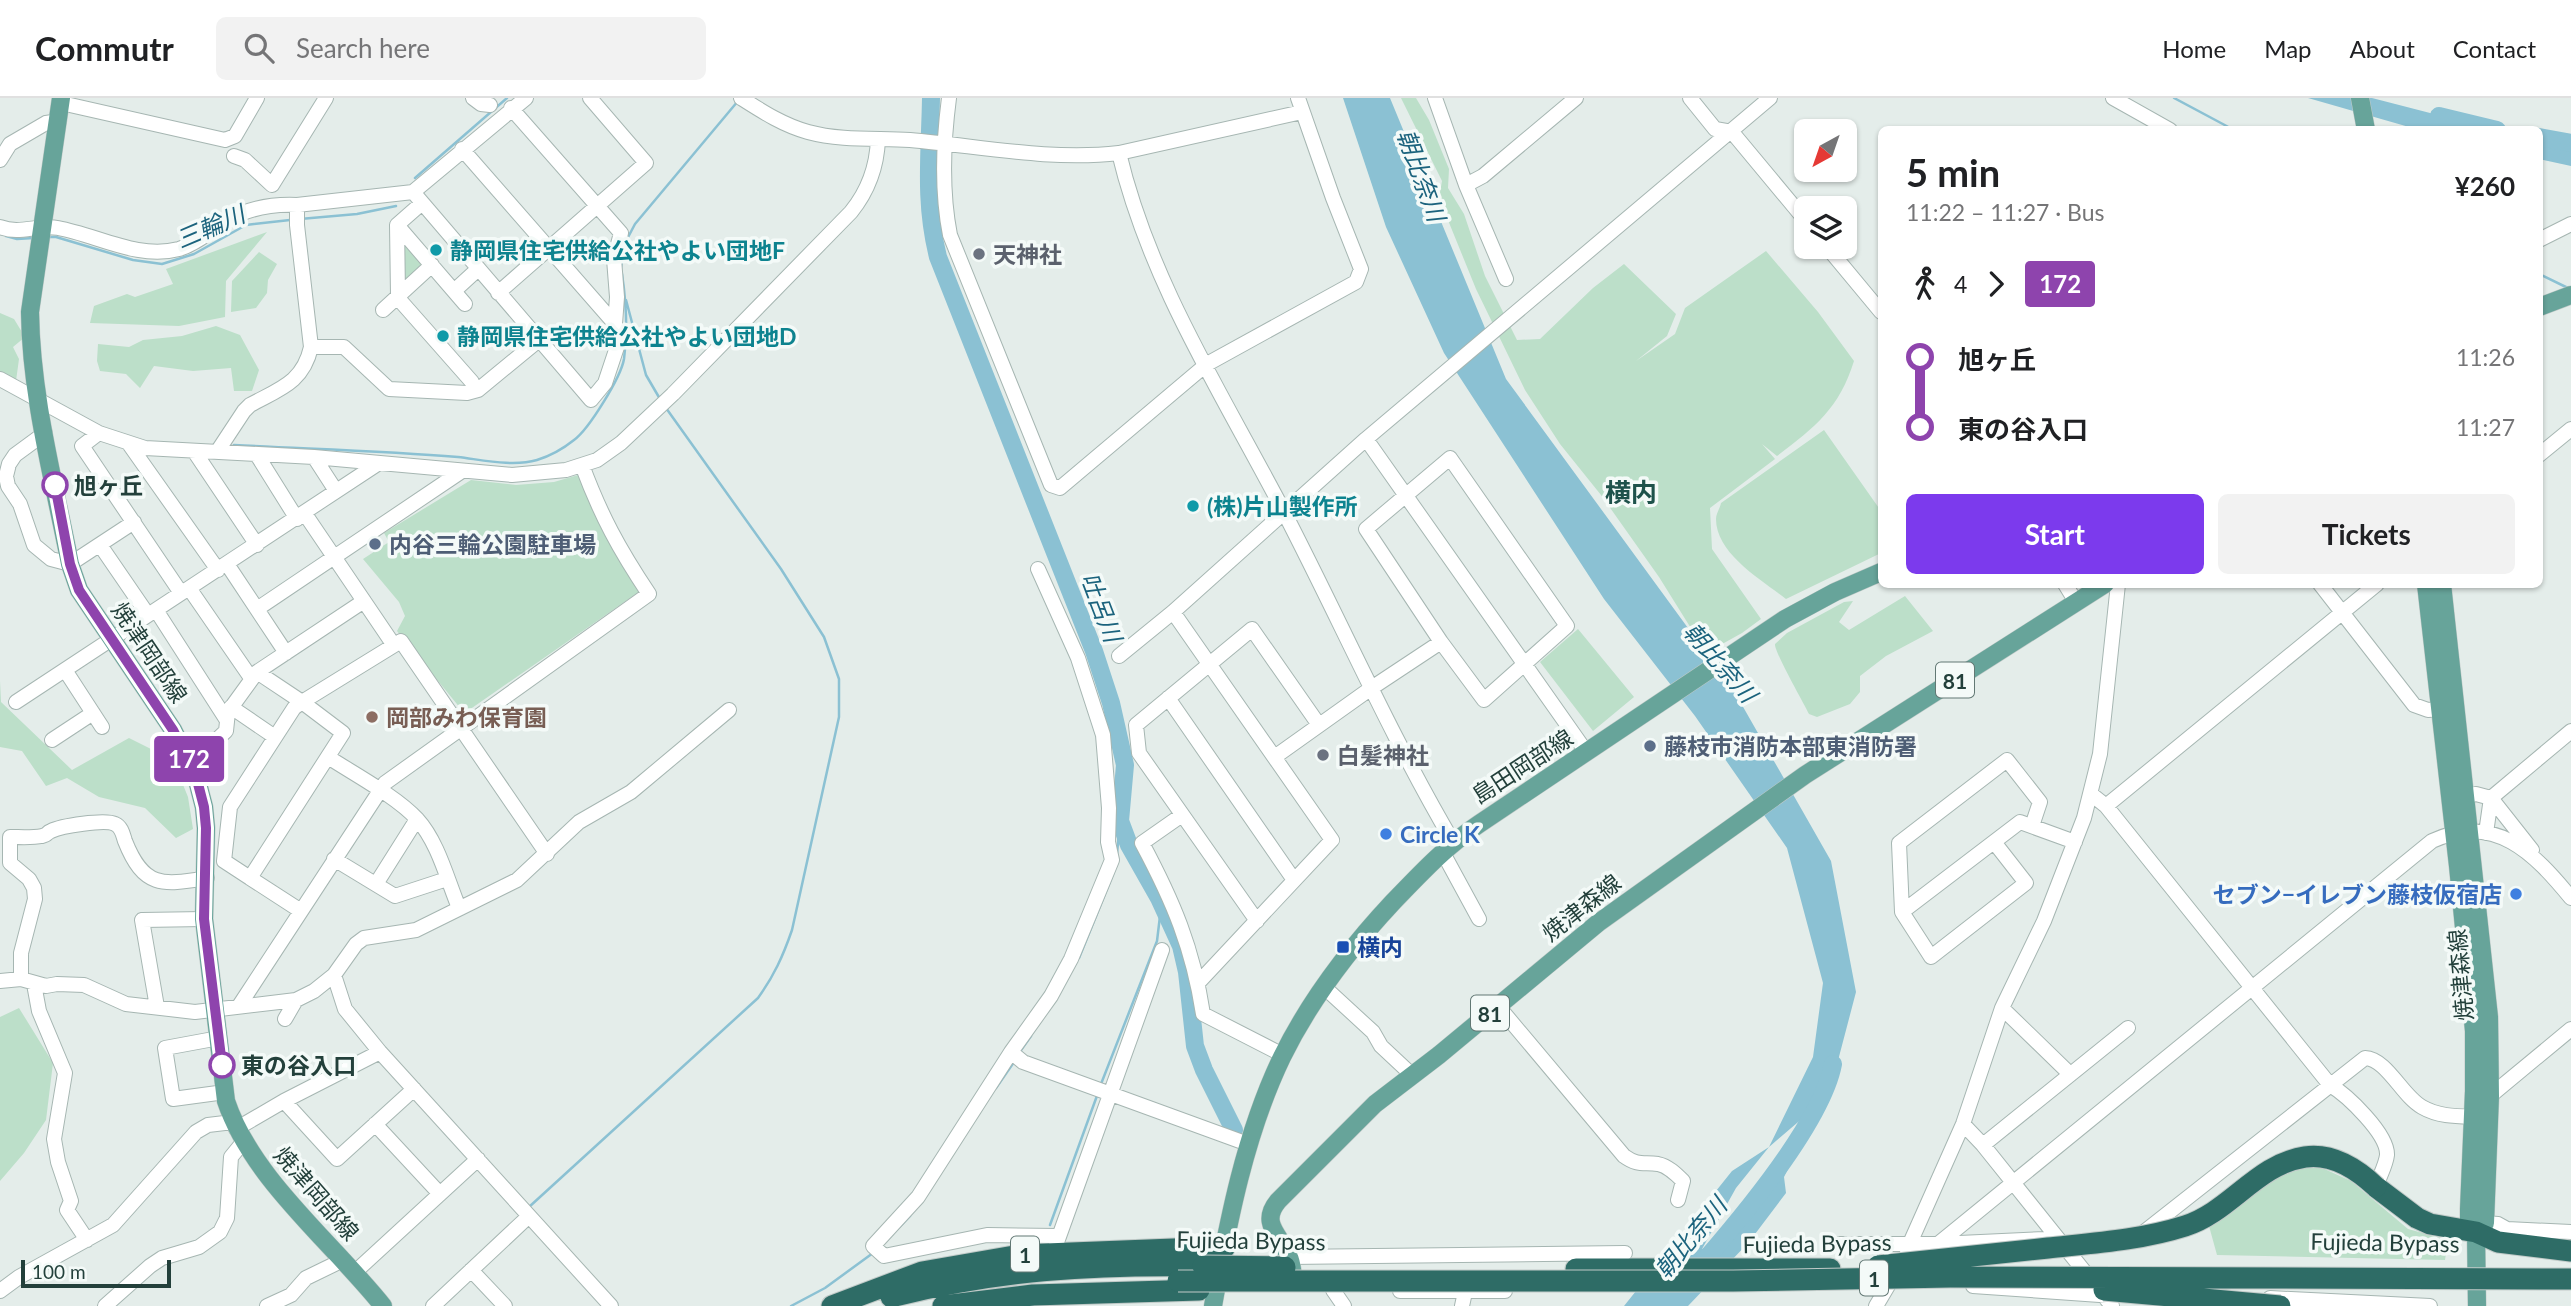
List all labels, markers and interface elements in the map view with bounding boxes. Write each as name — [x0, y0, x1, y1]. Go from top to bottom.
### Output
search box — [216, 17, 706, 80]
text: Commutr — [35, 28, 174, 68]
icon: search — [240, 29, 278, 67]
text: Search here — [296, 32, 430, 64]
text: Home — [2162, 34, 2226, 63]
text: Map — [2264, 34, 2312, 63]
text: About — [2350, 34, 2415, 63]
text: Contact — [2453, 34, 2536, 63]
north arrow — [1794, 119, 1857, 182]
map controls — [1794, 119, 1857, 259]
water label: 朝比奈川 — [1392, 125, 1453, 228]
text: 5 min — [1906, 149, 2000, 195]
text: ¥260 — [2455, 170, 2515, 202]
button: layers — [1794, 196, 1857, 259]
water label: 三輪川 — [171, 197, 252, 253]
text: 11:22 – 11:27 · Bus — [1906, 198, 2105, 226]
place label: 静岡県住宅供給公社やよい団地F — [450, 236, 785, 264]
place label: 天神社 — [993, 240, 1062, 268]
marker: 静岡県住宅供給公社やよい団地F — [428, 242, 444, 258]
marker: 天神社 — [971, 246, 987, 262]
icon: walk — [1906, 265, 1944, 303]
icon: forward — [1977, 265, 2015, 303]
text: 172 — [2039, 269, 2081, 298]
text: 4 — [1954, 270, 1967, 298]
place label: 静岡県住宅供給公社やよい団地D — [457, 322, 797, 350]
marker: 静岡県住宅供給公社やよい団地D — [435, 328, 451, 344]
text: 旭ヶ丘 — [1958, 343, 2036, 375]
text: 11:26 — [2456, 343, 2515, 371]
text: 東の谷入口 — [1958, 413, 2088, 445]
text: 11:27 — [2456, 413, 2515, 441]
place label: 旭ヶ丘 — [74, 471, 143, 499]
marker: 旭ヶ丘 — [42, 472, 68, 498]
district label: 横内 — [1605, 476, 1657, 508]
place label: (株)片山製作所 — [1207, 492, 1358, 520]
button: Start — [1906, 494, 2204, 574]
button: Tickets — [2218, 494, 2515, 574]
marker: (株)片山製作所 — [1185, 498, 1201, 514]
place label: 内谷三輪公園駐車場 — [389, 530, 596, 558]
marker: 内谷三輪公園駐車場 — [367, 536, 383, 552]
water label: 吐呂川 — [1076, 568, 1130, 649]
street label: 焼津岡部線 — [106, 597, 194, 707]
water label: 朝比奈川 — [1679, 616, 1765, 710]
road number: 81 — [1936, 662, 1974, 698]
place label: 岡部みわ保育園 — [386, 703, 547, 731]
marker: 岡部みわ保育園 — [364, 709, 380, 725]
street label: 島田岡部線 — [1466, 723, 1578, 809]
place label: 藤枝市消防本部東消防署 — [1664, 732, 1917, 760]
line badge: 172 — [149, 736, 229, 782]
marker: 藤枝市消防本部東消防署 — [1642, 738, 1658, 754]
place label: 白髪神社 — [1337, 741, 1429, 769]
text: 172 — [168, 744, 210, 773]
marker: 白髪神社 — [1315, 747, 1331, 763]
place label: Circle K — [1400, 820, 1480, 848]
marker: Circle K — [1378, 826, 1394, 842]
street label: 焼津森線 — [1536, 868, 1626, 946]
place label: セブン−イレブン藤枝仮宿店 — [2213, 880, 2502, 908]
marker: セブン−イレブン藤枝仮宿店 — [2508, 886, 2524, 902]
street label: 焼津森線 — [2442, 928, 2478, 1022]
place label: 横内 — [1357, 933, 1403, 961]
marker: 横内 — [1335, 939, 1351, 955]
road number: 81 — [1471, 996, 1509, 1030]
place label: 東の谷入口 — [241, 1051, 356, 1079]
marker: 東の谷入口 — [209, 1052, 235, 1078]
street label: 焼津岡部線 — [269, 1140, 365, 1246]
water label: 朝比奈川 — [1648, 1189, 1734, 1283]
street label: Fujieda Bypass — [1176, 1225, 1326, 1255]
street label: Fujieda Bypass — [2310, 1227, 2460, 1257]
street label: Fujieda Bypass — [1742, 1228, 1892, 1258]
road number: 1 — [1011, 1236, 1039, 1272]
scale bar — [21, 1257, 172, 1289]
text: 100 m — [32, 1260, 86, 1283]
road number: 1 — [1860, 1260, 1888, 1296]

